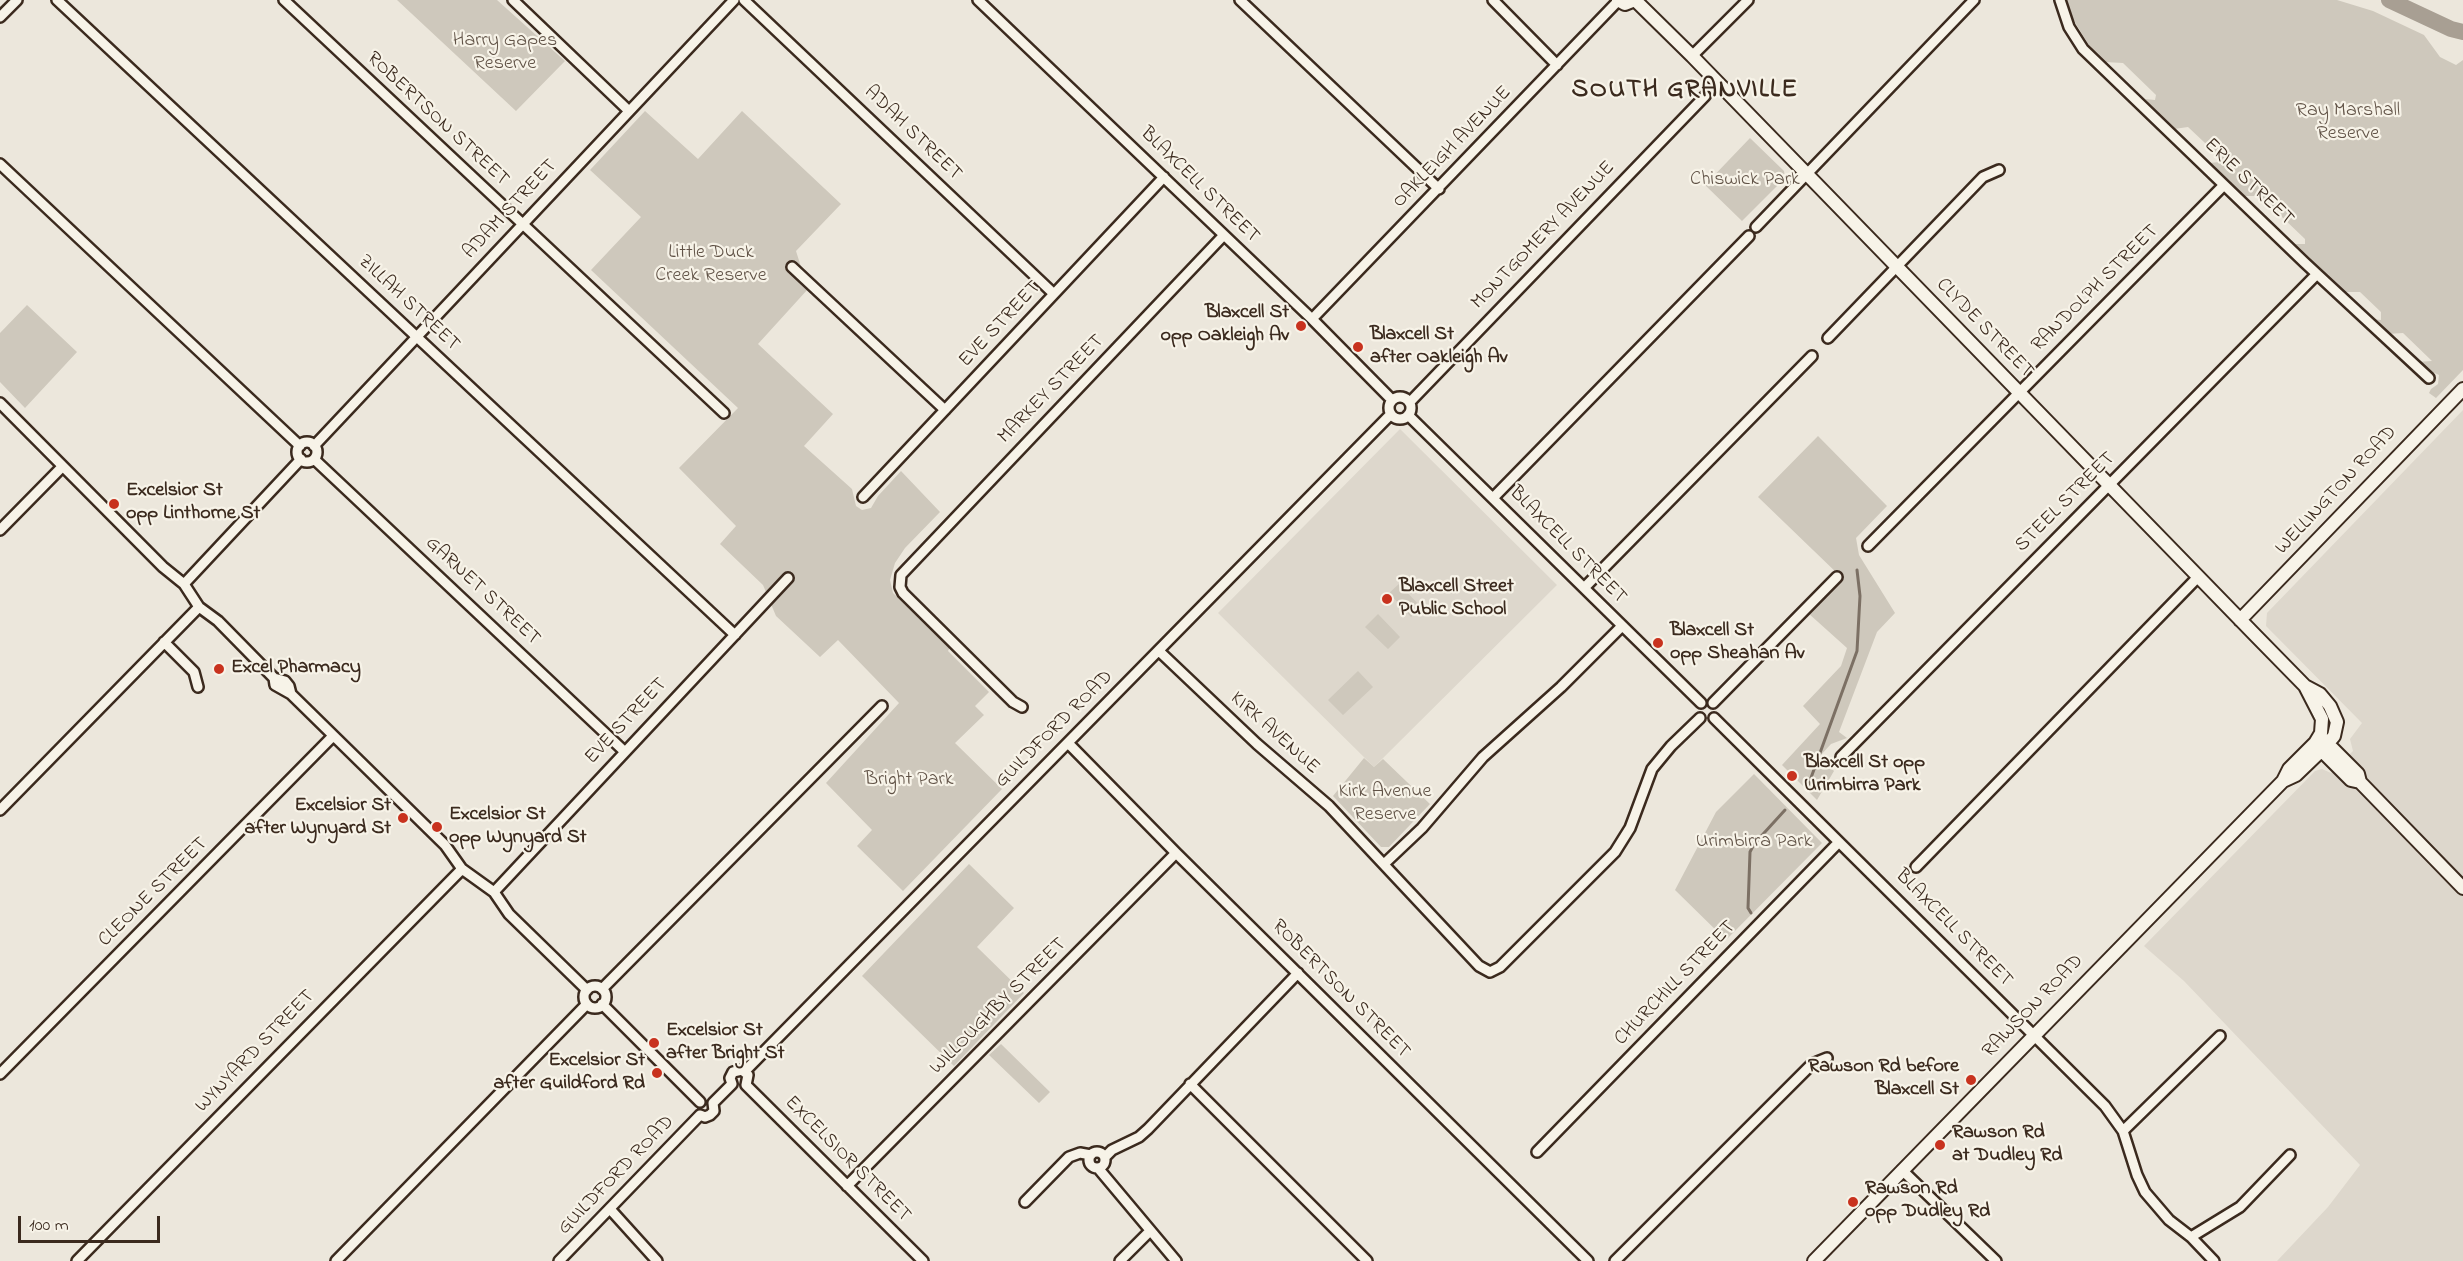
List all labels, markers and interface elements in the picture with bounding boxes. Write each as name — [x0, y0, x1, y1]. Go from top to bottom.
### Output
park label: Harry Gapes Reserve — [453, 30, 557, 77]
street label: ROBERTSON STREET — [361, 48, 513, 192]
district label: SOUTH GRANVILLE — [1572, 76, 1798, 108]
street label: ADAH STREET — [858, 81, 966, 187]
street label: OAKLEIGH AVENUE — [1389, 82, 1517, 214]
park label: Ray Marshall Reserve — [2296, 100, 2400, 147]
street label: BLAXCELL STREET — [1134, 123, 1264, 249]
street label: ERIE STREET — [2198, 134, 2298, 232]
street label: ADAM STREET — [459, 155, 563, 265]
street label: MONTGOMERY AVENUE — [1467, 157, 1621, 315]
park label: Chiswick Park — [1690, 169, 1800, 193]
street label: RANDOLPH STREET — [2027, 220, 2165, 358]
park label: Little Duck Creek Reserve — [655, 242, 767, 289]
street label: ZILLAH STREET — [352, 251, 464, 357]
street label: CLYDE STREET — [1930, 274, 2038, 384]
street label: EVE STREET — [955, 277, 1047, 373]
place label: Blaxcell St opp Oakleigh Av — [1160, 302, 1289, 349]
marker: Blaxcell St opp Oakleigh Av — [1294, 319, 1308, 333]
place label: Blaxcell St after Oakleigh Av — [1370, 324, 1508, 371]
street label: MARKEY STREET — [994, 330, 1110, 450]
marker: Blaxcell St after Oakleigh Av — [1351, 340, 1365, 354]
street label: WELLINGTON ROAD — [2271, 422, 2403, 560]
street label: STEEL STREET — [2011, 448, 2121, 558]
place label: Excelsior St opp Linthorne St — [126, 480, 260, 527]
street label: BLAXCELL STREET — [1503, 482, 1631, 610]
marker: Excelsior St opp Linthorne St — [107, 497, 121, 511]
street label: GARNET STREET — [419, 532, 545, 652]
place label: Blaxcell Street Public School — [1399, 576, 1514, 623]
marker: Blaxcell Street Public School — [1380, 592, 1394, 606]
place label: Blaxcell St opp Sheahan Av — [1670, 620, 1804, 667]
marker: Blaxcell St opp Sheahan Av — [1651, 636, 1665, 650]
place label: Excel Pharmacy — [231, 657, 361, 681]
marker: Excel Pharmacy — [212, 662, 226, 676]
street label: GUILDFORD ROAD — [991, 666, 1119, 794]
street label: EVE STREET — [581, 674, 673, 770]
street label: KIRK AVENUE — [1224, 688, 1324, 780]
place label: Blaxcell St opp Urimbirra Park — [1804, 752, 1925, 799]
park label: Bright Park — [865, 769, 953, 793]
marker: Blaxcell St opp Urimbirra Park — [1785, 769, 1799, 783]
park label: Kirk Avenue Reserve — [1338, 781, 1432, 828]
place label: Excelsior St after Wynyard St — [244, 795, 391, 842]
place label: Excelsior St opp Wynyard St — [449, 804, 587, 851]
marker: Excelsior St after Wynyard St — [396, 811, 410, 825]
marker: Excelsior St opp Wynyard St — [430, 820, 444, 834]
park label: Urimbirra Park — [1696, 831, 1812, 855]
street label: CLEONE STREET — [94, 833, 214, 953]
street label: BLAXCELL STREET — [1889, 865, 2017, 993]
street label: ROBERTSON STREET — [1266, 916, 1414, 1064]
street label: CHURCHILL STREET — [1610, 916, 1742, 1052]
street label: WILLOUGHBY STREET — [926, 934, 1072, 1080]
street label: RAWSON ROAD — [1979, 950, 2089, 1064]
street label: WYNYARD STREET — [191, 986, 321, 1118]
place label: Excelsior St after Bright St — [666, 1020, 784, 1067]
marker: Excelsior St after Bright St — [647, 1036, 661, 1050]
place label: Excelsior St after Guildford Rd — [494, 1050, 645, 1097]
place label: Rawson Rd before Blaxcell St — [1808, 1056, 1959, 1103]
marker: Excelsior St after Guildford Rd — [650, 1066, 664, 1080]
marker: Rawson Rd before Blaxcell St — [1964, 1073, 1978, 1087]
street label: EXCELSIOR STREET — [779, 1092, 915, 1228]
street label: GUILDFORD ROAD — [554, 1111, 680, 1241]
place label: Rawson Rd at Dudley Rd — [1952, 1122, 2063, 1169]
marker: Rawson Rd at Dudley Rd — [1933, 1138, 1947, 1152]
place label: Rawson Rd opp Dudley Rd — [1865, 1178, 1990, 1225]
marker: Rawson Rd opp Dudley Rd — [1846, 1195, 1860, 1209]
scale bar — [21, 1204, 164, 1242]
text: 100 m — [29, 1213, 69, 1239]

